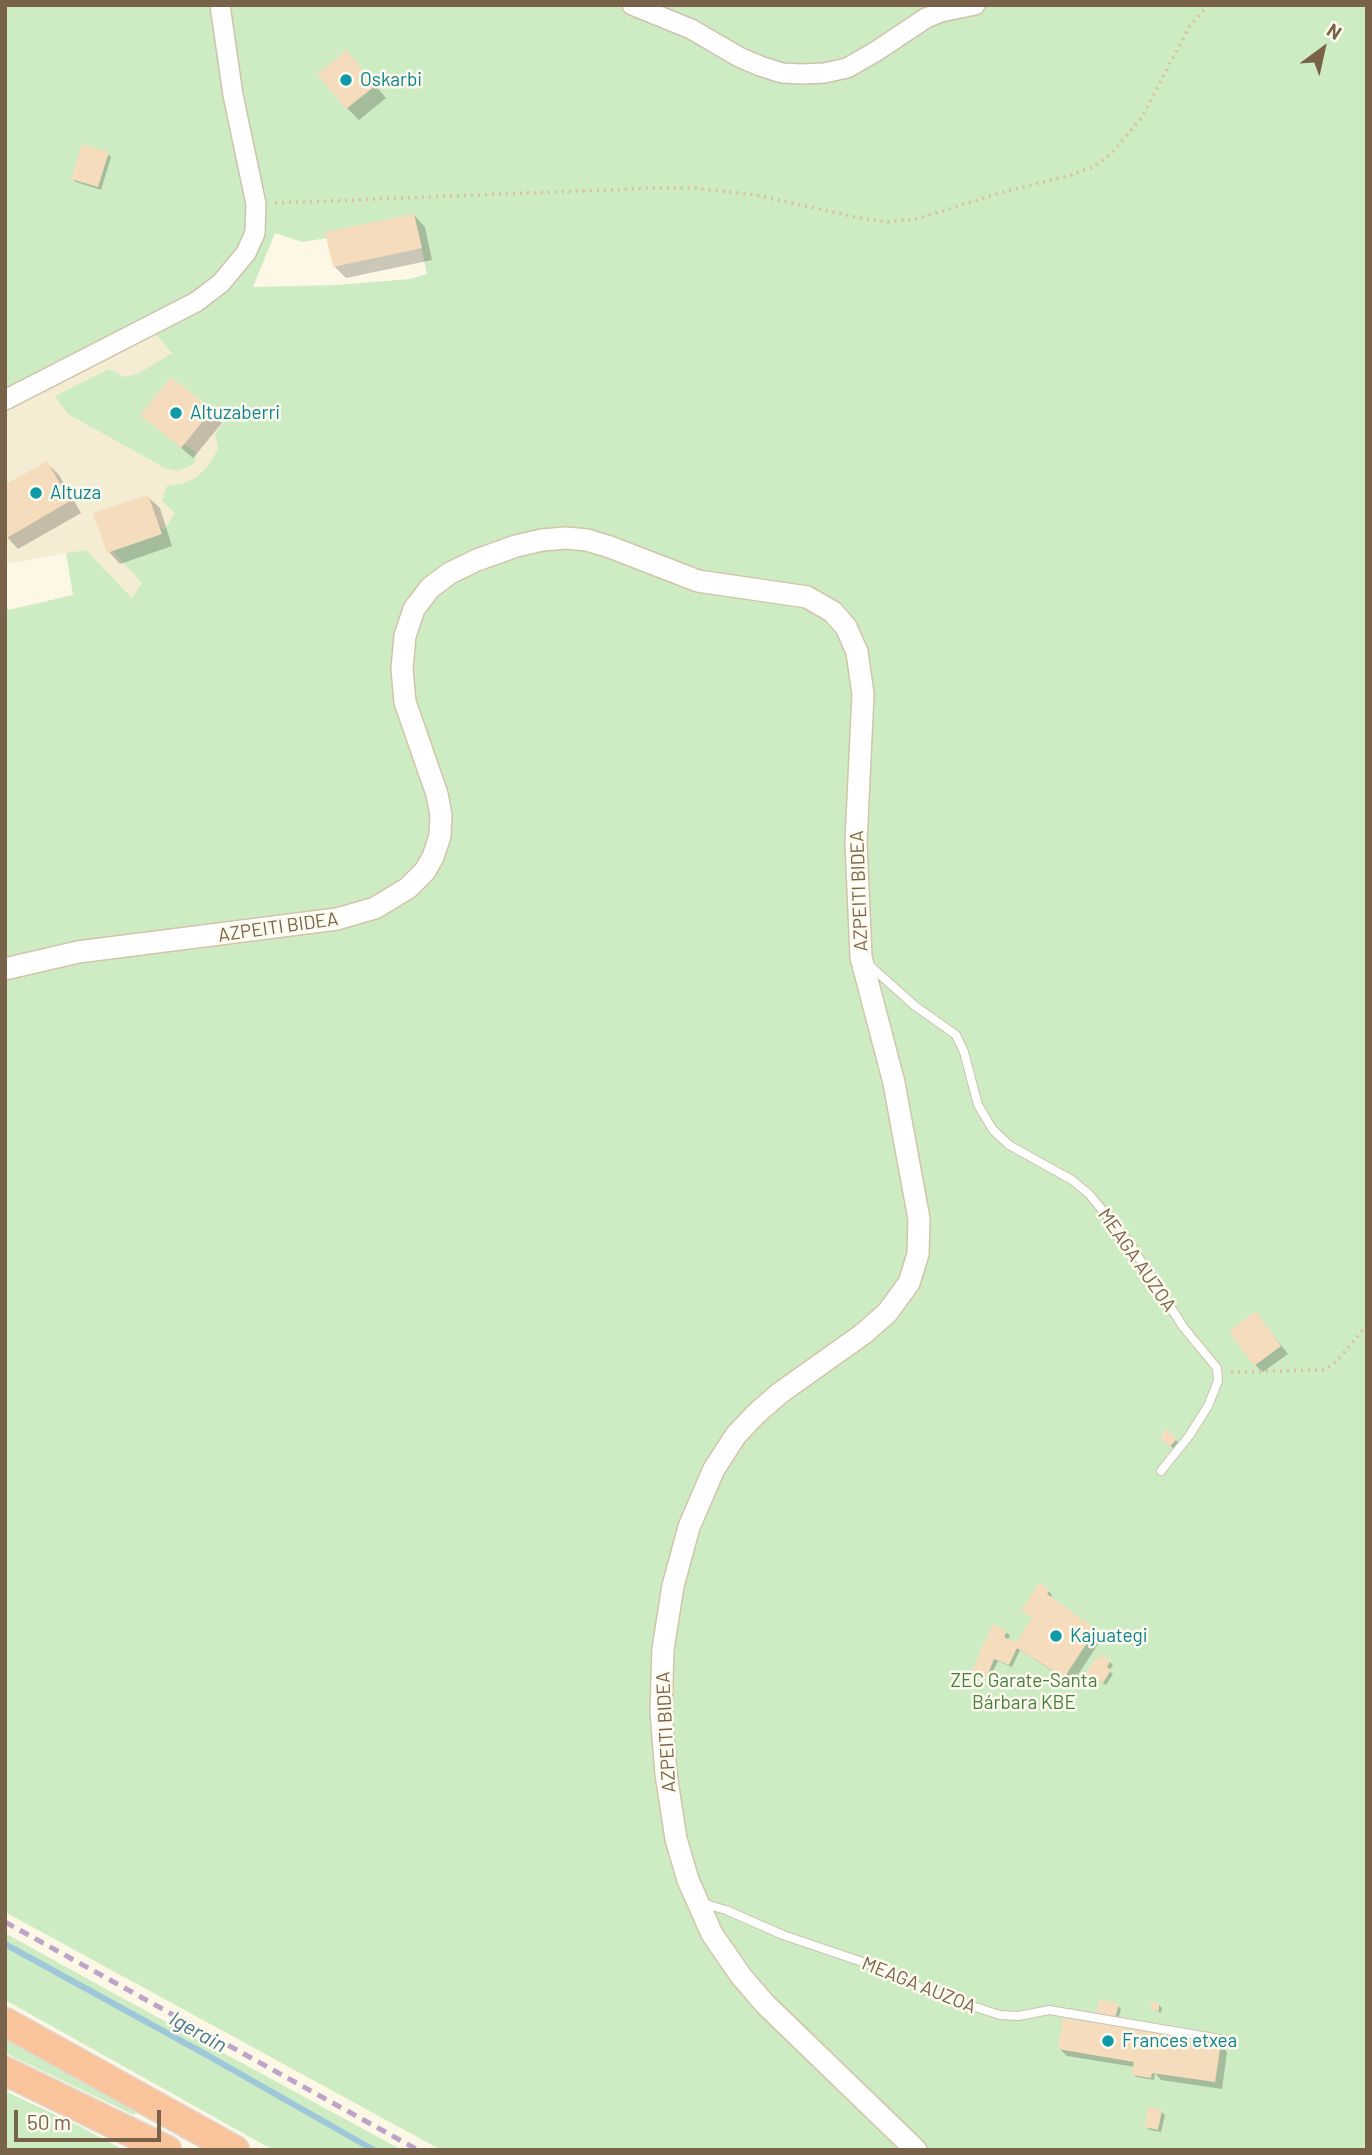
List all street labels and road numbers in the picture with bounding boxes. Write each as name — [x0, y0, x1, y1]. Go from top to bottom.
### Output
street label: AZPEITI BIDEA — [845, 830, 873, 952]
street label: AZPEITI BIDEA — [216, 907, 340, 947]
street label: MEAGA AUZOA — [1093, 1204, 1181, 1316]
street label: AZPEITI BIDEA — [651, 1671, 681, 1793]
street label: MEAGA AUZOA — [859, 1952, 979, 2018]

